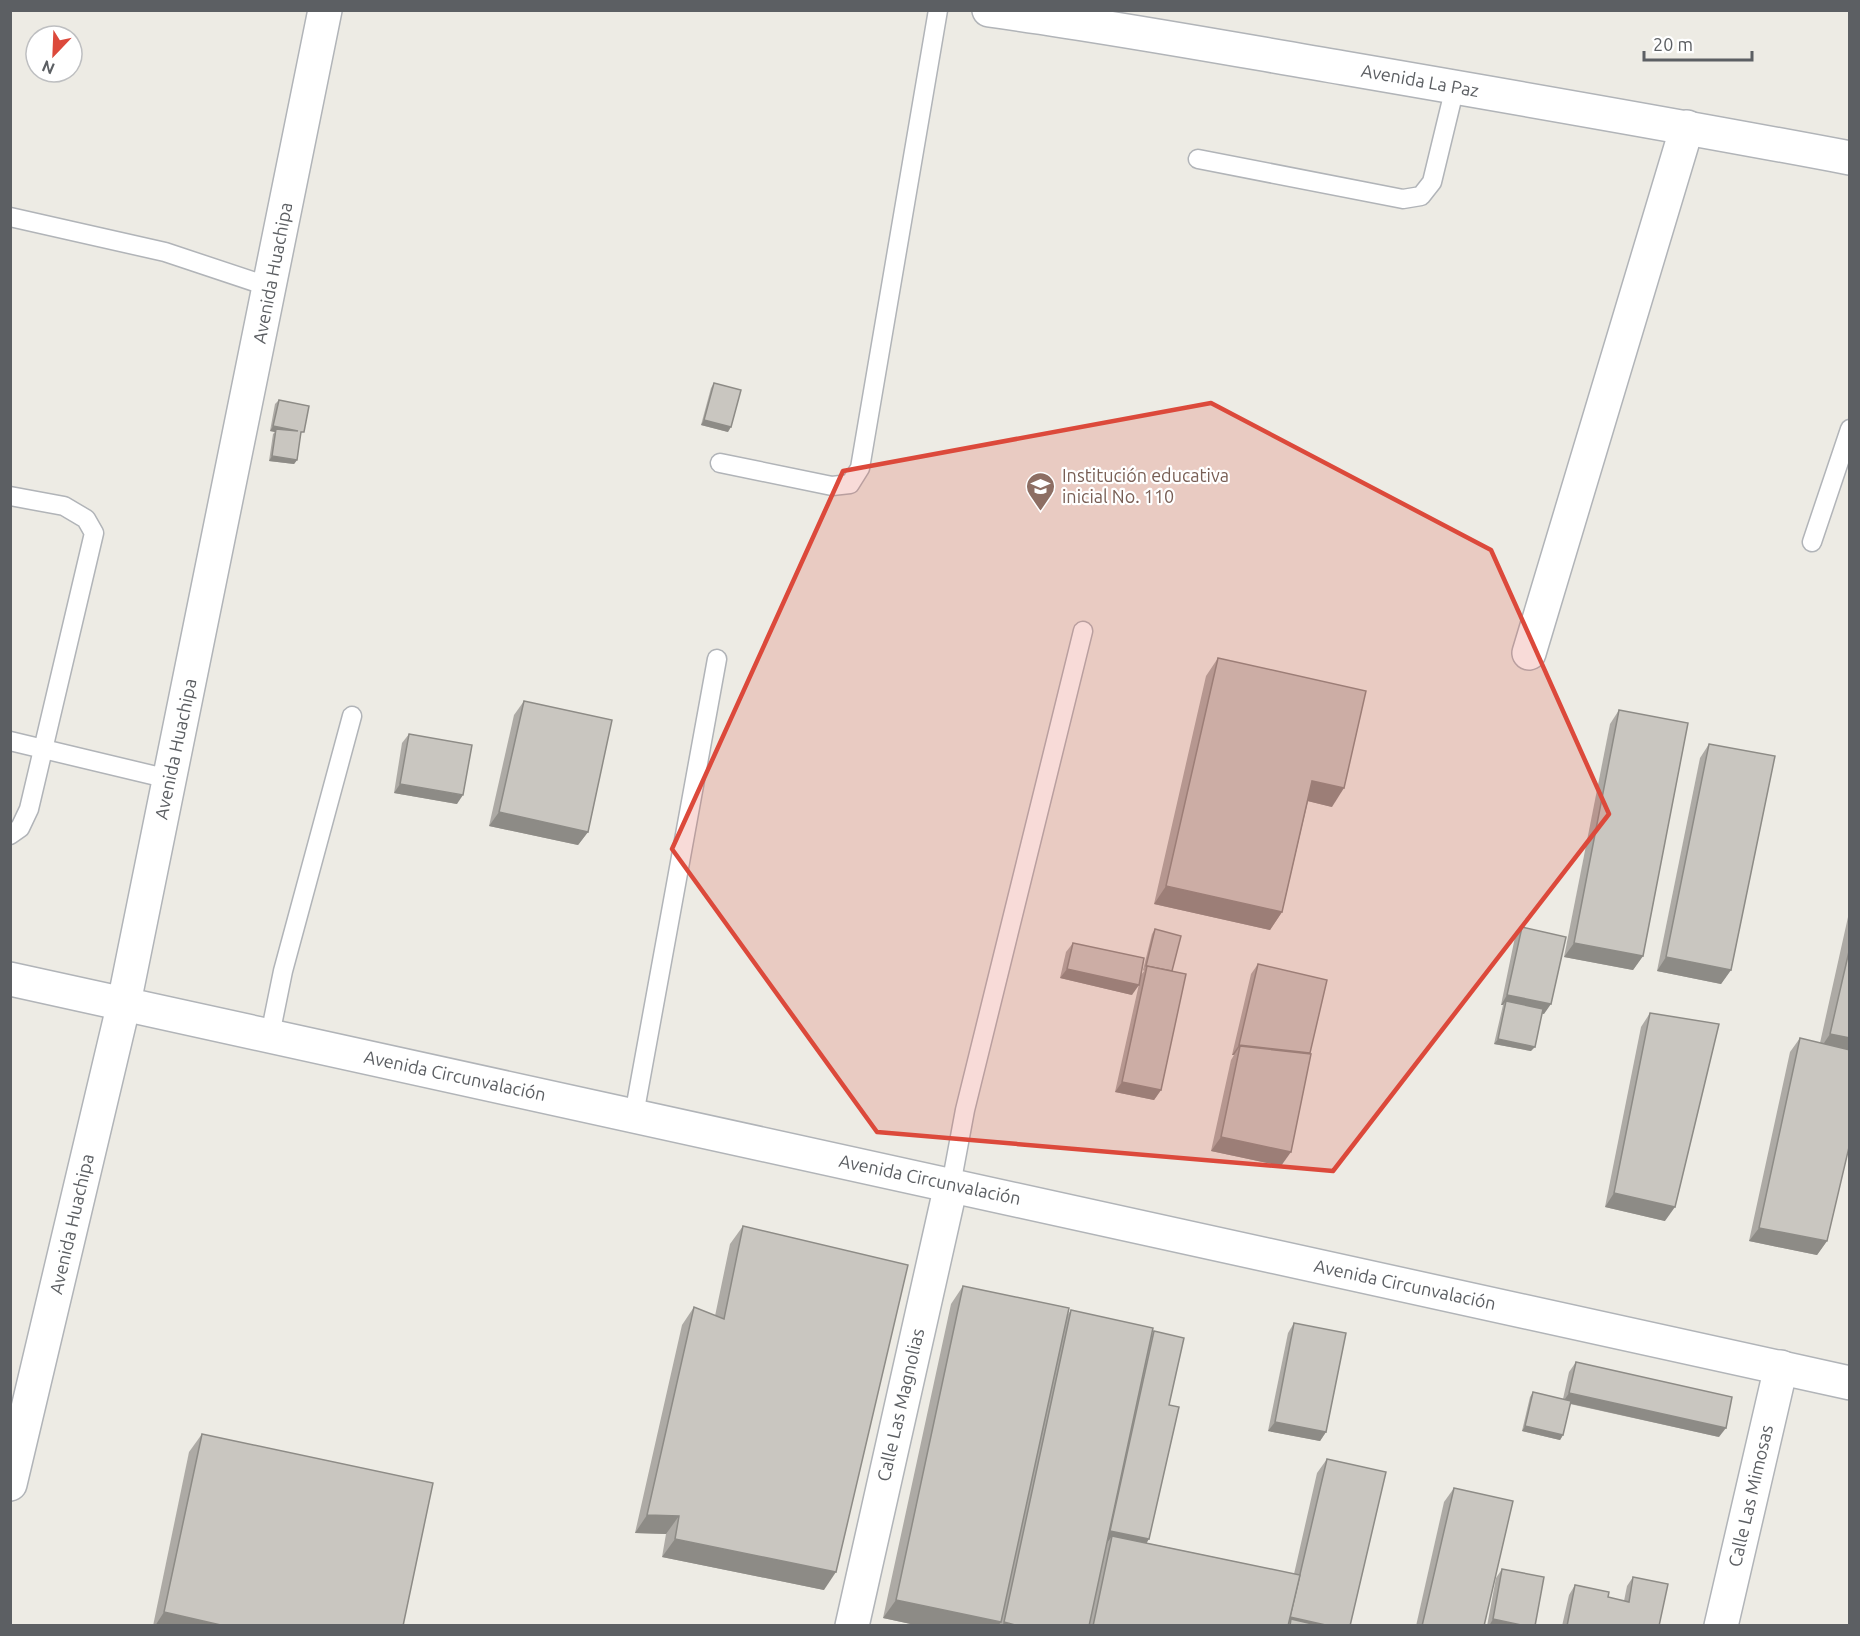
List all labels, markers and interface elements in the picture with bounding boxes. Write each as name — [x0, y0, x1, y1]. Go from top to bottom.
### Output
north arrow — [24, 24, 84, 84]
scale bar — [1644, 24, 1752, 62]
text: 20 m — [1653, 34, 1693, 54]
text: N — [39, 57, 57, 78]
street label: Avenida La Paz — [1360, 60, 1481, 100]
street label: Avenida Huachipa — [249, 200, 296, 345]
place label: Institución educativa inicial No. 110 — [1062, 465, 1229, 506]
school or university icon: Institución educativa inicial No. 110 — [1025, 470, 1057, 512]
street label: Avenida Huachipa — [150, 676, 200, 821]
street label: Avenida Circunvalación — [362, 1046, 548, 1104]
street label: Avenida Circunvalación — [837, 1150, 1023, 1208]
street label: Avenida Huachipa — [45, 1152, 97, 1296]
street label: Avenida Circunvalación — [1312, 1255, 1498, 1313]
street label: Calle Las Magnolias — [873, 1326, 927, 1483]
street label: Calle Las Mimosas — [1724, 1423, 1776, 1569]

